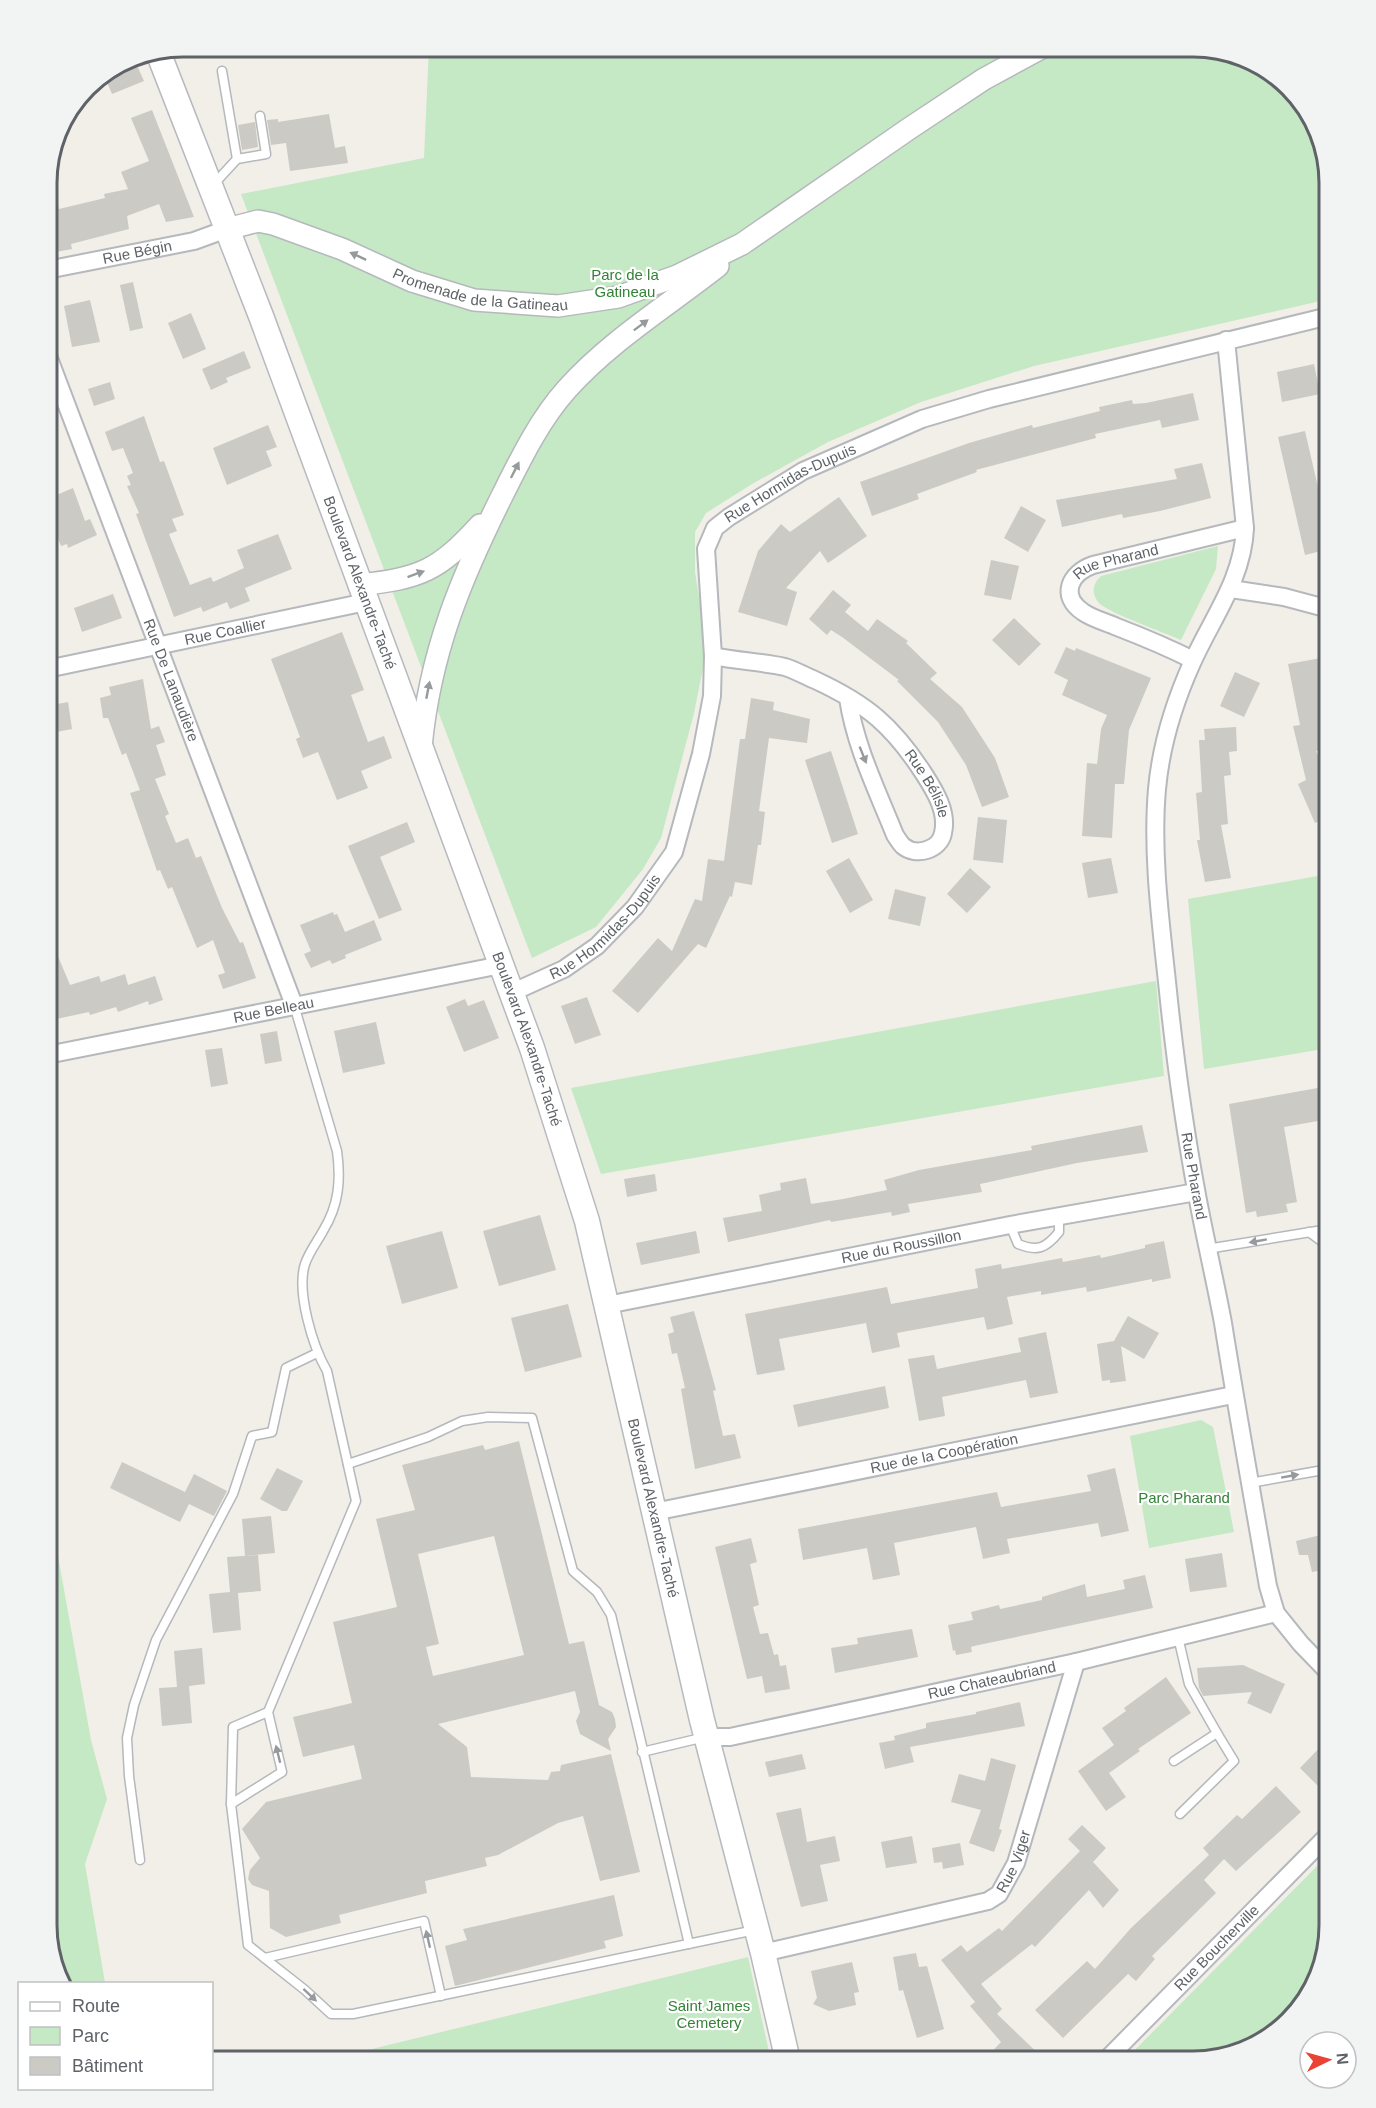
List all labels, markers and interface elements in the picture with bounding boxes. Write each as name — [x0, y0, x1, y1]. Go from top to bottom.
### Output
street label: Rue Bégin — [101, 237, 173, 267]
one-way arrow — [350, 252, 367, 261]
street label: Promenade de la Gatineau — [390, 264, 569, 314]
park label: Parc de la Gatineau — [591, 266, 659, 300]
one-way arrow — [634, 319, 649, 331]
street label: Rue Hormidas-Dupuis — [721, 440, 858, 526]
one-way arrow — [511, 462, 520, 479]
street label: Boulevard Alexandre-Taché — [320, 494, 400, 672]
street label: Rue Pharand — [1069, 540, 1160, 582]
one-way arrow — [408, 569, 426, 579]
street label: Rue Coallier — [183, 614, 267, 648]
street label: Rue De Lanaudière — [140, 616, 202, 744]
one-way arrow — [424, 680, 433, 699]
one-way arrow — [858, 746, 868, 764]
street label: Rue Bélisle — [902, 746, 953, 819]
street label: Rue Hormidas-Dupuis — [547, 871, 663, 982]
street label: Boulevard Alexandre-Taché — [489, 950, 565, 1128]
street label: Rue Belleau — [232, 993, 315, 1026]
street label: Rue Pharand — [1178, 1131, 1211, 1221]
street label: Rue du Roussillon — [840, 1226, 963, 1266]
one-way arrow — [1248, 1237, 1267, 1246]
street label: Boulevard Alexandre-Taché — [625, 1417, 683, 1599]
street label: Rue de la Coopération — [869, 1430, 1019, 1476]
one-way arrow — [1280, 1471, 1299, 1480]
park label: Parc Pharand — [1138, 1489, 1230, 1506]
street label: Rue Chateaubriand — [926, 1658, 1057, 1702]
one-way arrow — [272, 1745, 282, 1763]
street label: Rue Viger — [992, 1828, 1033, 1895]
street label: Rue Boucherville — [1170, 1901, 1262, 1994]
one-way arrow — [423, 1930, 433, 1948]
legend — [18, 1982, 213, 2090]
one-way arrow — [303, 1988, 318, 2002]
text: Route — [72, 1996, 120, 2016]
park label: Saint James Cemetery — [668, 1997, 750, 2031]
text: Parc — [72, 2026, 109, 2046]
north arrow — [1298, 2030, 1358, 2090]
text: N — [1333, 2052, 1351, 2065]
text: Bâtiment — [72, 2056, 143, 2076]

